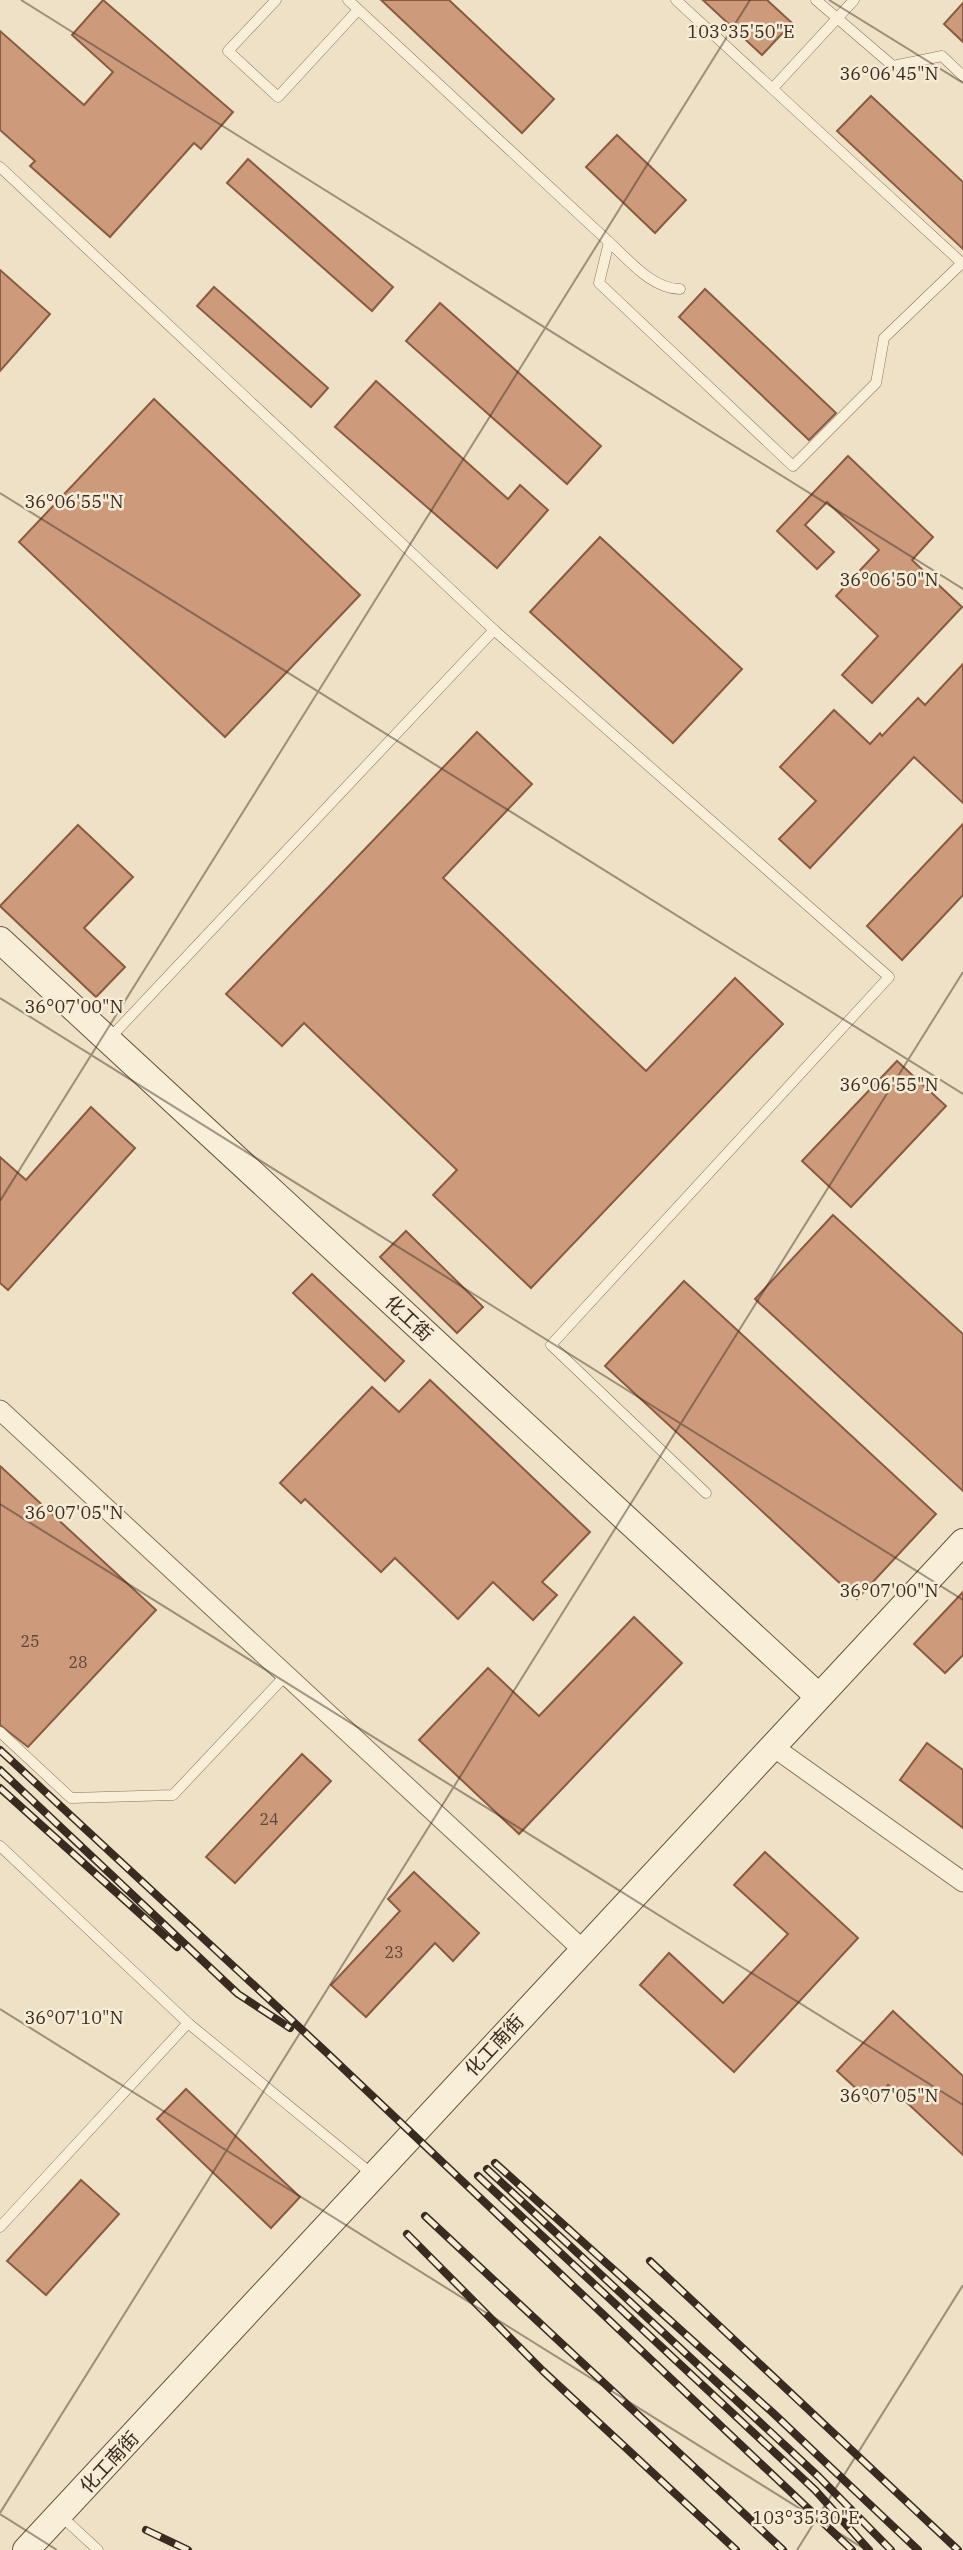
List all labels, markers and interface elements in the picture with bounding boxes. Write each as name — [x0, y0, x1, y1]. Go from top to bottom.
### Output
text: 103°35'50"E — [687, 20, 795, 43]
text: 36°06'45"N — [840, 62, 939, 85]
text: 36°06'55"N — [25, 490, 124, 513]
text: 36°06'50"N — [840, 568, 939, 591]
text: 36°07'00"N — [25, 995, 124, 1018]
text: 36°06'55"N — [840, 1073, 939, 1096]
street label: 化工街 — [380, 1290, 438, 1346]
text: 36°07'05"N — [25, 1501, 124, 1524]
text: 36°07'00"N — [840, 1579, 939, 1602]
house number: 25 — [20, 1631, 40, 1651]
house number: 28 — [68, 1652, 88, 1672]
house number: 24 — [259, 1809, 279, 1829]
house number: 23 — [384, 1942, 404, 1962]
text: 36°07'10"N — [25, 2006, 124, 2029]
street label: 化工南街 — [459, 2009, 529, 2081]
text: 36°07'05"N — [840, 2084, 939, 2107]
street label: 化工南街 — [74, 2426, 144, 2498]
text: 103°35'30"E — [752, 2506, 860, 2529]

